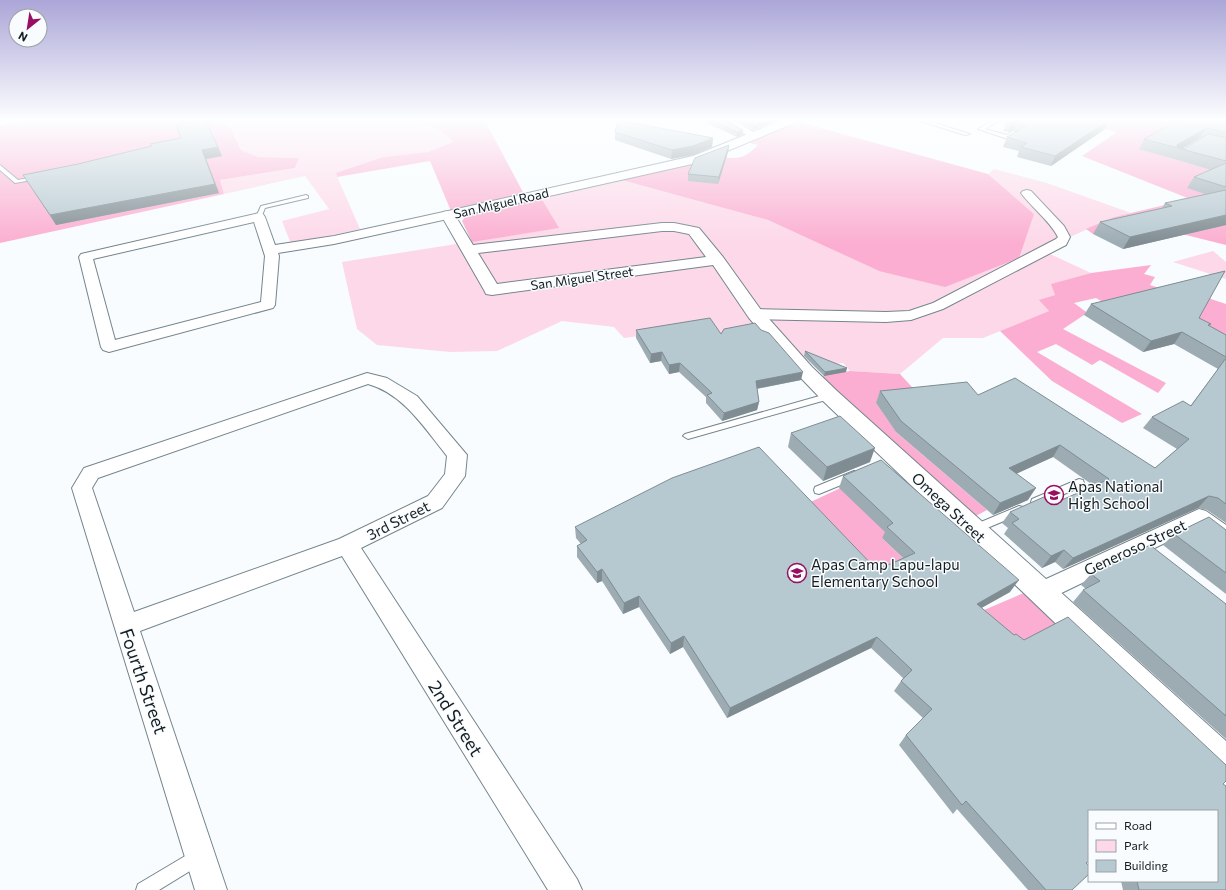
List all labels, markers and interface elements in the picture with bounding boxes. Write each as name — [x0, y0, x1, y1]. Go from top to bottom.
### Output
north arrow — [8, 8, 48, 48]
text: N — [16, 29, 30, 45]
street label: San Miguel Road — [452, 184, 550, 222]
street label: San Miguel Street — [529, 263, 635, 293]
street label: Omega Street — [908, 468, 990, 546]
place label: Apas National High School — [1068, 477, 1163, 512]
school or university icon: Apas National High School — [1043, 484, 1065, 506]
street label: 3rd Street — [364, 496, 432, 544]
street label: Generoso Street — [1081, 515, 1189, 579]
place label: Apas Camp Lapu-lapu Elementary School — [811, 555, 960, 590]
school or university icon: Apas Camp Lapu-lapu Elementary School — [786, 562, 808, 584]
street label: Fourth Street — [116, 625, 172, 737]
street label: 2nd Street — [424, 676, 488, 760]
legend — [1088, 810, 1218, 882]
text: Road — [1124, 818, 1152, 832]
text: Park — [1124, 838, 1150, 852]
text: Building — [1124, 858, 1168, 872]

